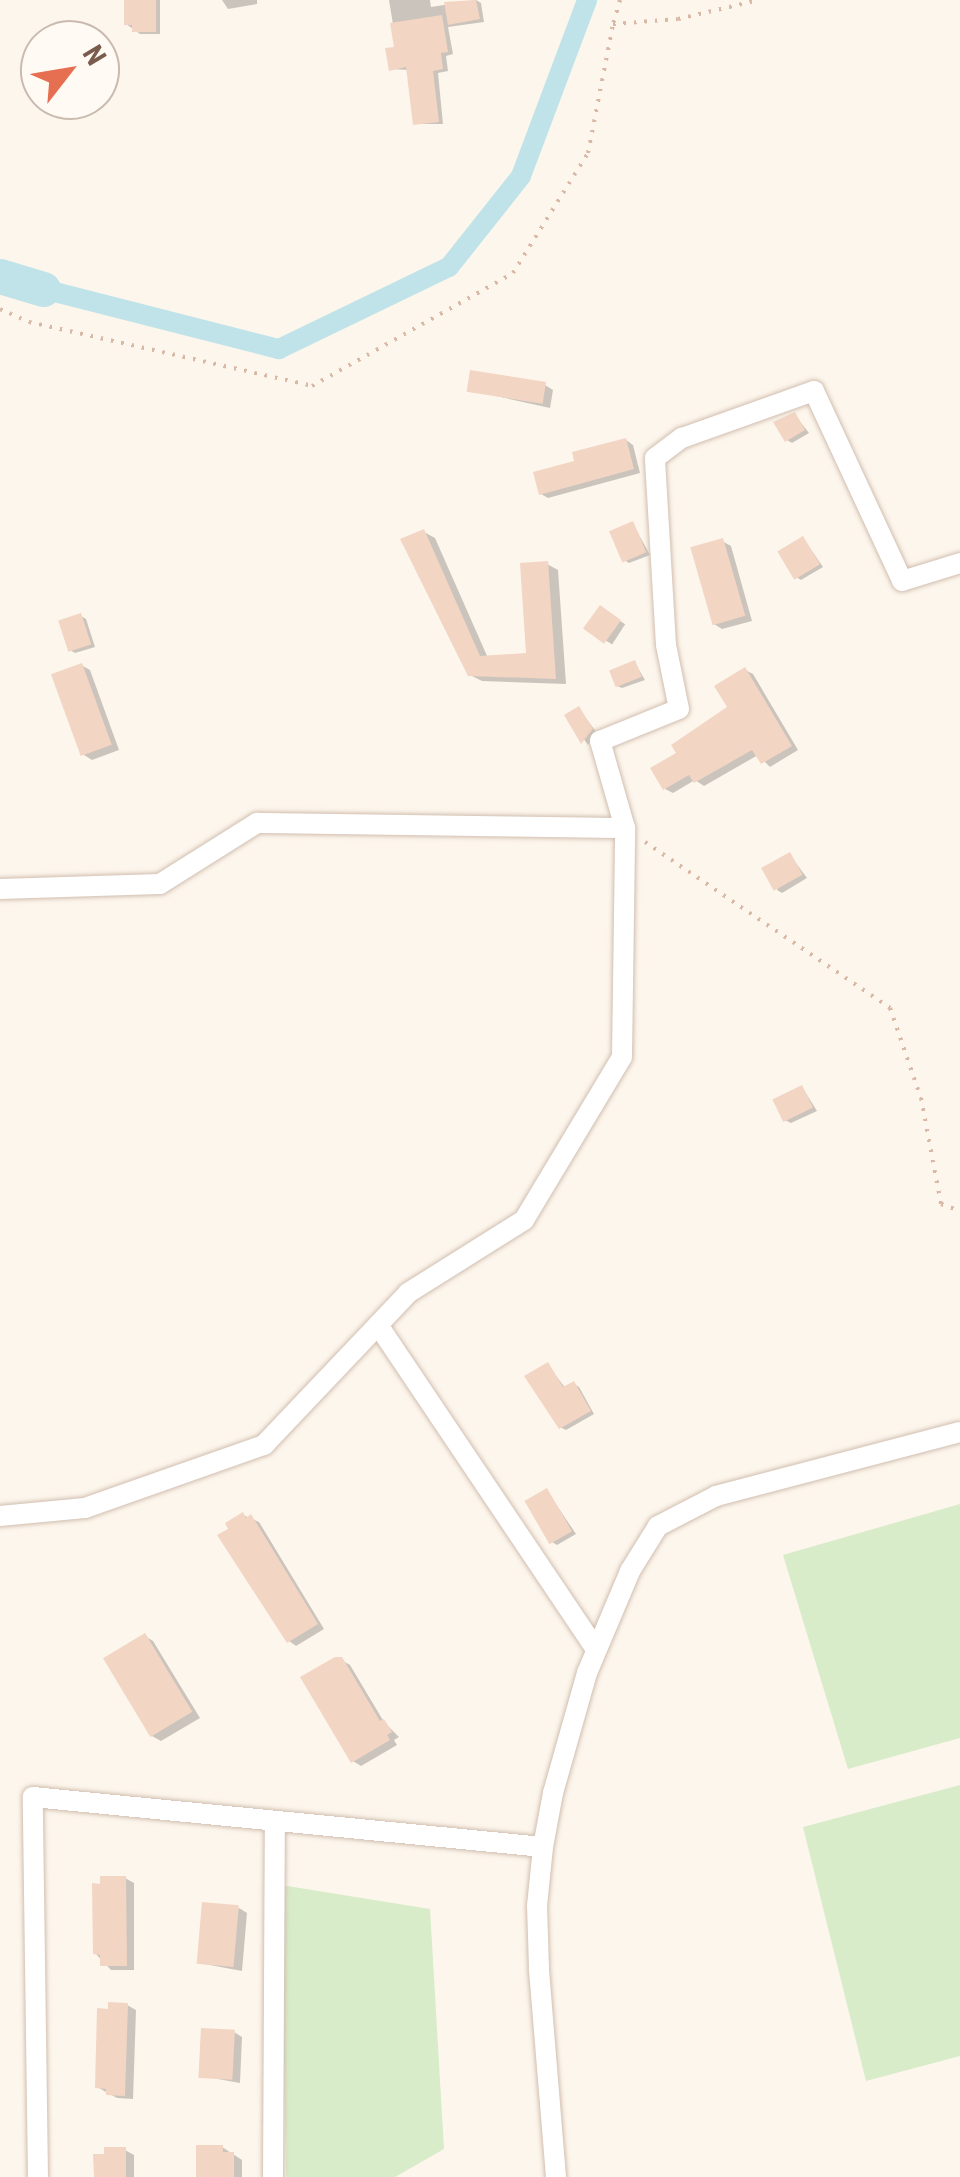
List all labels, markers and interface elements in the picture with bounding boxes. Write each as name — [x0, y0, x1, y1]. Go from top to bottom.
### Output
north arrow — [20, 20, 120, 120]
text: N — [76, 39, 113, 71]

